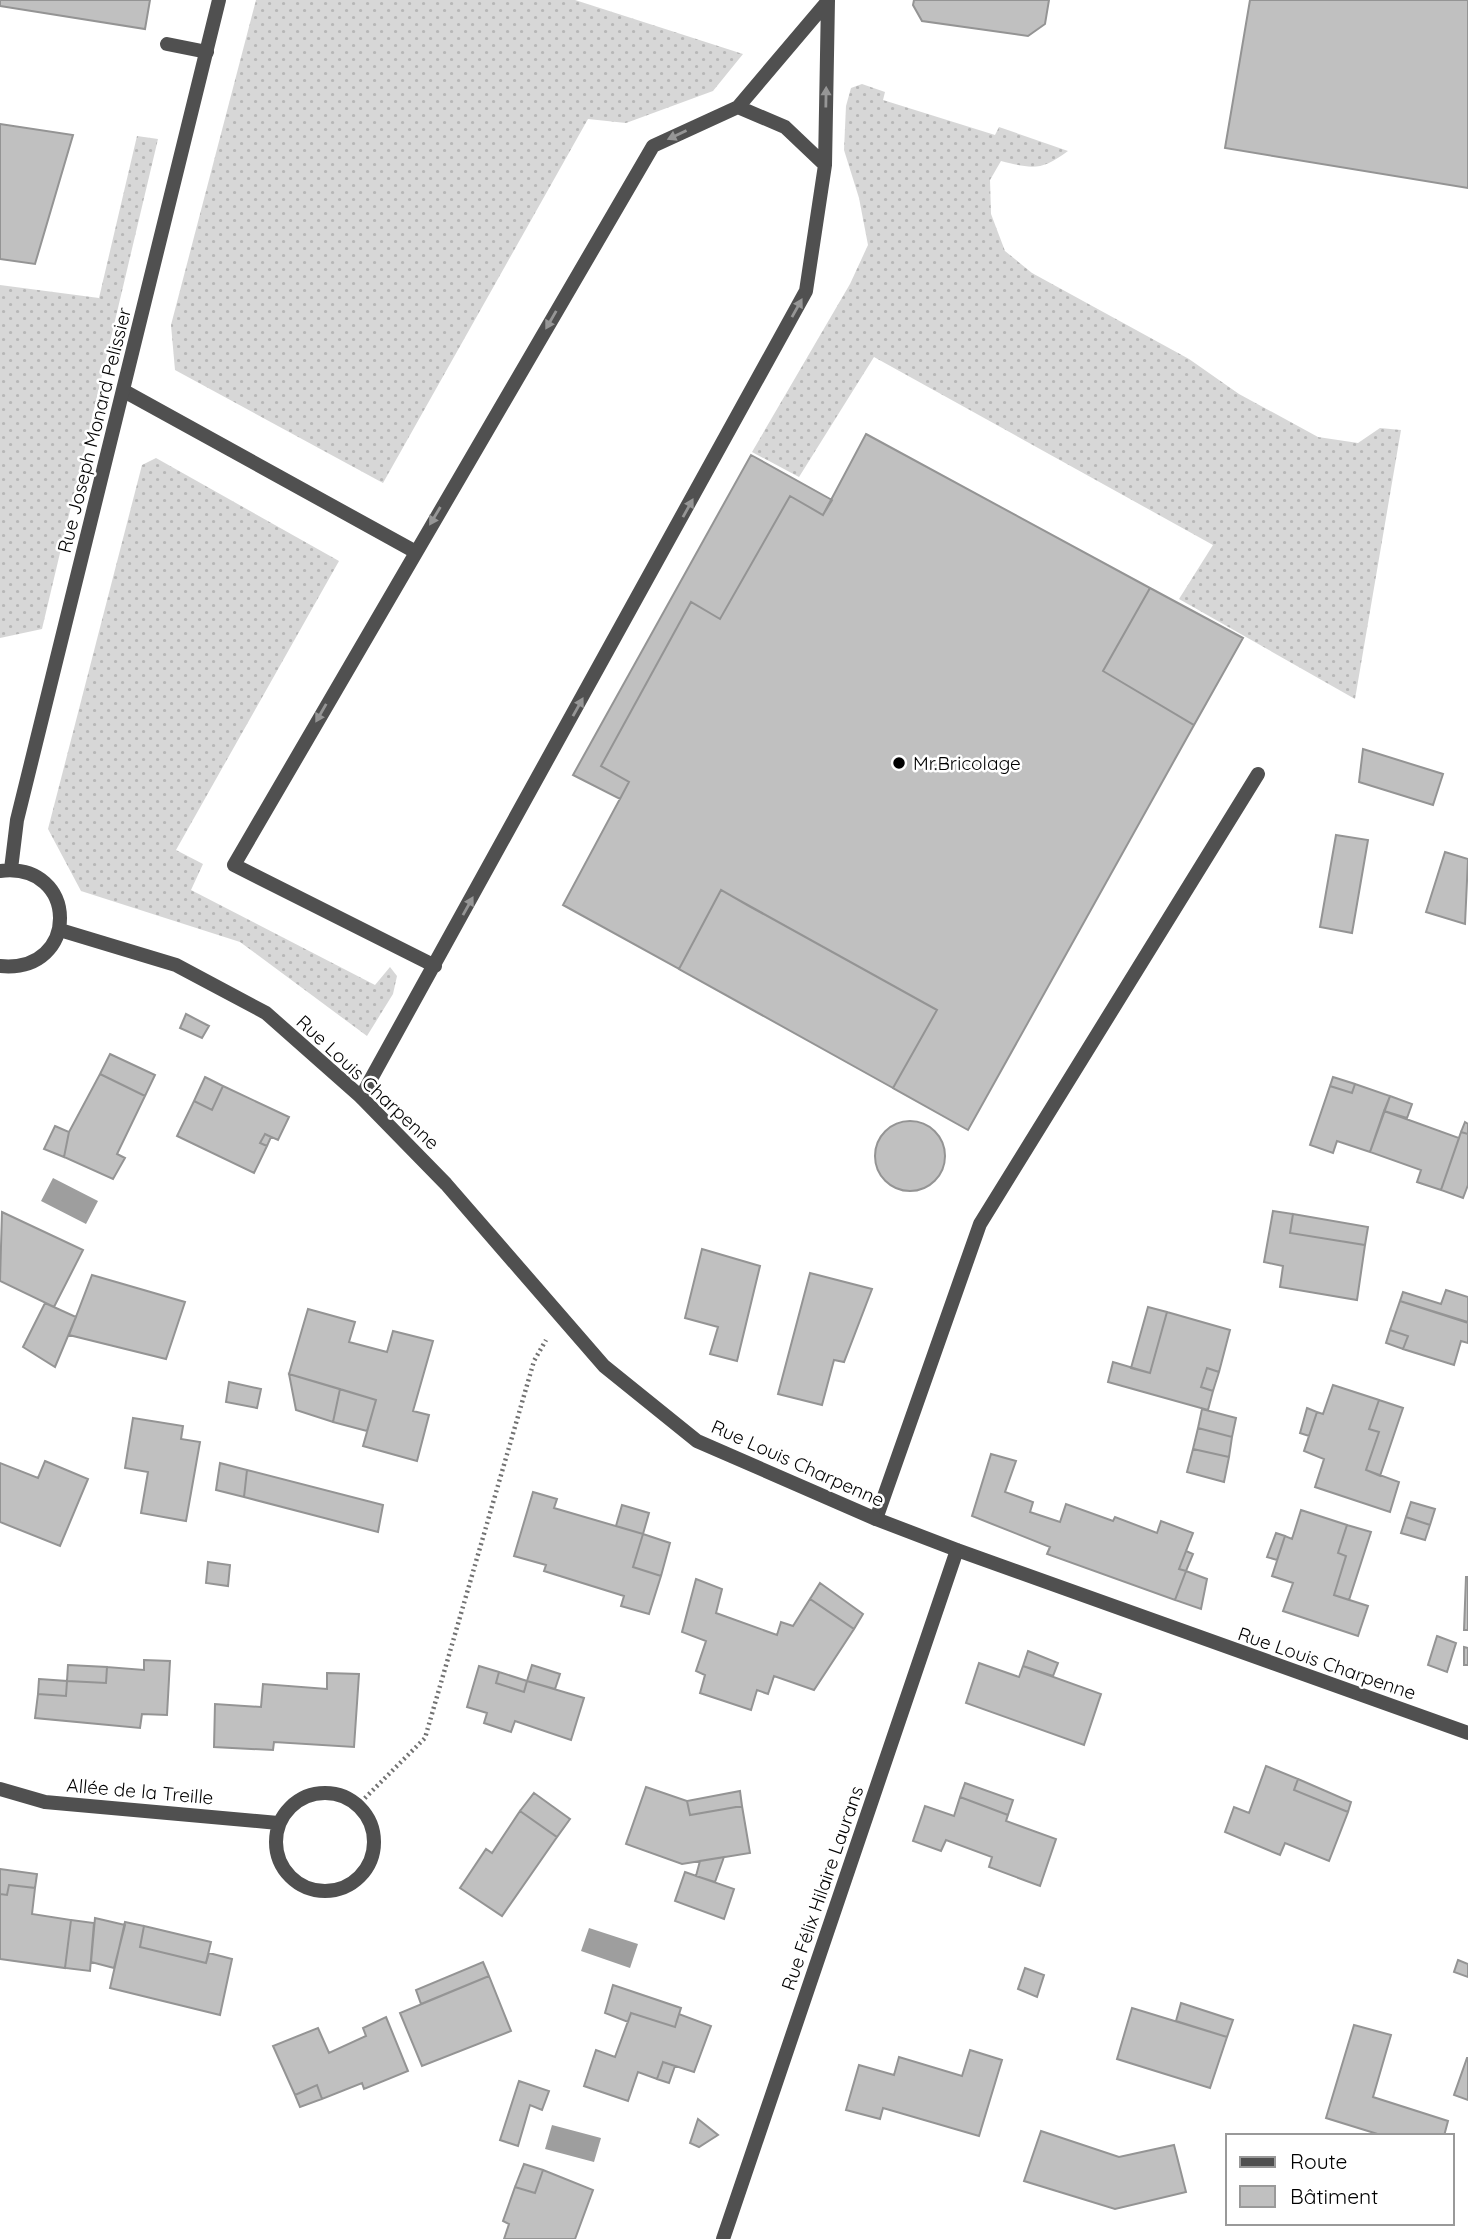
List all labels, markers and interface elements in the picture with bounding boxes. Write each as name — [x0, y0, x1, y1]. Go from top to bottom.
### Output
one-way arrow — [820, 85, 832, 107]
one-way arrow — [666, 130, 687, 141]
one-way arrow — [791, 298, 803, 318]
street label: Rue Joseph Monard Pelissier — [52, 304, 136, 555]
one-way arrow — [544, 310, 557, 329]
one-way arrow — [681, 497, 693, 517]
one-way arrow — [429, 506, 442, 525]
one-way arrow — [572, 697, 584, 717]
one-way arrow — [315, 703, 328, 722]
place label: Mr.Bricolage — [913, 751, 1021, 775]
marker: Mr.Bricolage — [891, 755, 907, 771]
one-way arrow — [462, 897, 474, 916]
street label: Rue Louis Charpenne — [292, 1010, 444, 1154]
street label: Rue Louis Charpenne — [708, 1414, 888, 1512]
street label: Rue Louis Charpenne — [1235, 1621, 1419, 1705]
street label: Allée de la Treille — [66, 1773, 214, 1809]
street label: Rue Félix Hilaire Laurans — [776, 1783, 868, 1993]
legend — [1226, 2134, 1454, 2225]
text: Route — [1290, 2148, 1347, 2174]
text: Bâtiment — [1290, 2183, 1378, 2209]

